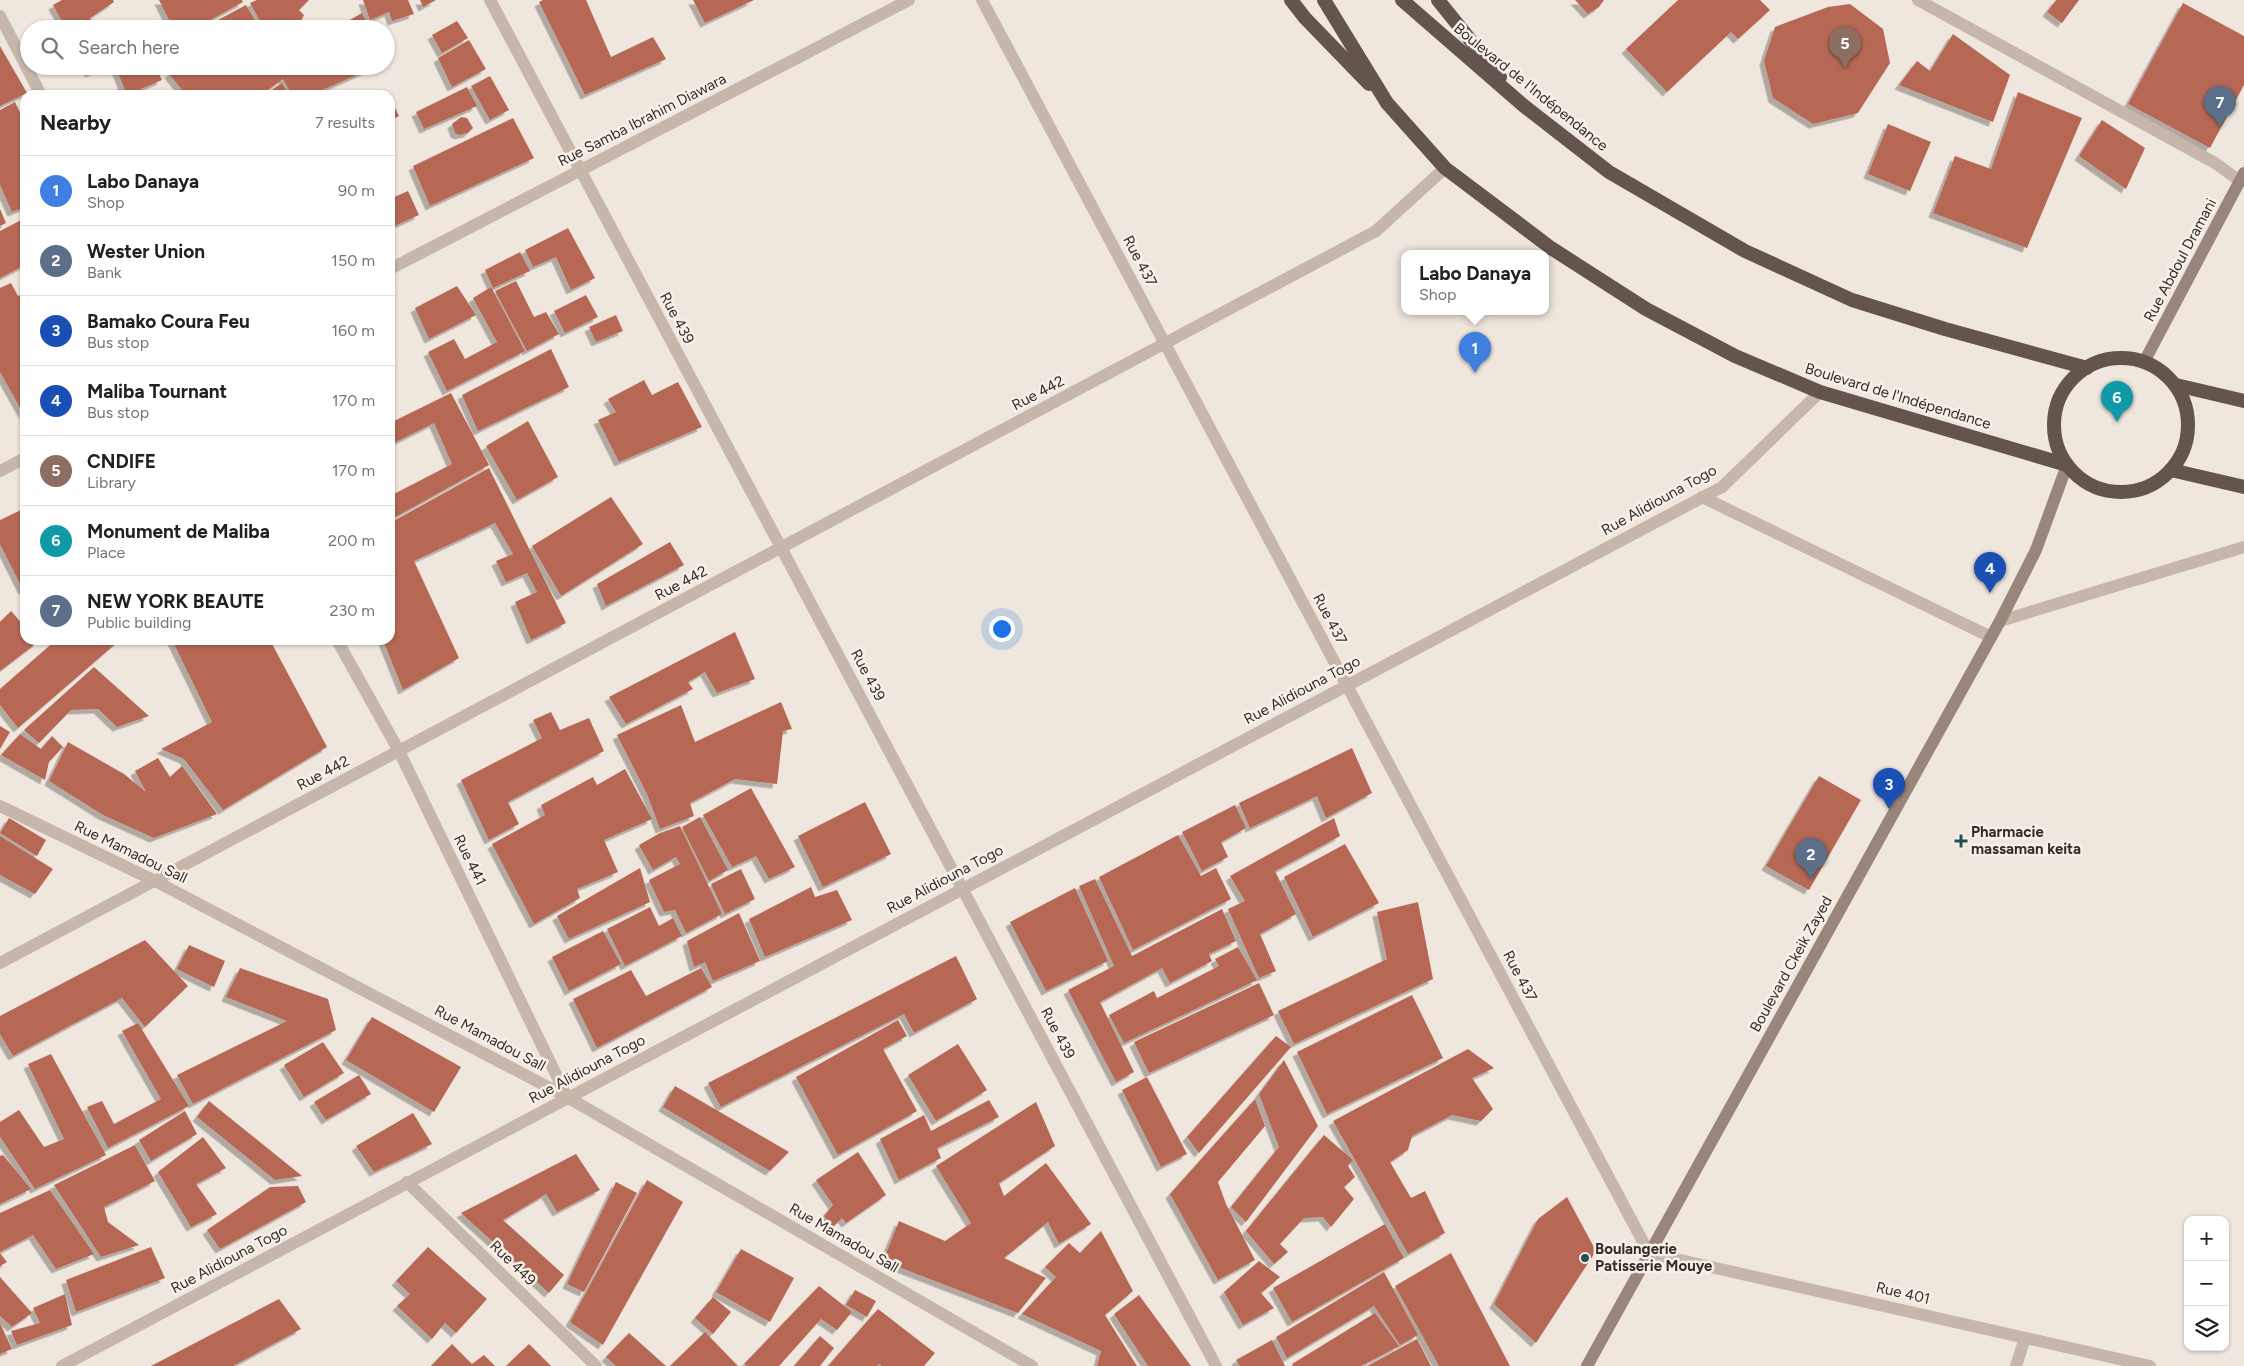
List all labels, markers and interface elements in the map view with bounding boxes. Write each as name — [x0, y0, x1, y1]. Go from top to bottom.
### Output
street label: Boulevard de l'Indépendance — [1450, 19, 1612, 155]
search box — [20, 20, 395, 75]
pin: 5 — [1829, 27, 1861, 68]
icon: search — [38, 34, 66, 62]
text: Search here — [78, 36, 180, 59]
street label: Rue Samba Ibrahim Diawara — [555, 70, 729, 170]
pin: 7 — [2204, 86, 2236, 127]
text: Nearby — [40, 110, 111, 135]
text: 7 results — [315, 113, 375, 132]
text: Labo Danaya — [87, 170, 199, 193]
text: 1 — [53, 181, 59, 200]
text: 90 m — [338, 181, 375, 200]
text: Shop — [87, 193, 125, 212]
street label: Rue Abdoul Dramani — [2140, 195, 2220, 325]
street label: Rue 437 — [1119, 232, 1161, 290]
text: Wester Union — [87, 240, 205, 263]
popup — [1401, 250, 1549, 315]
text: 2 — [51, 251, 61, 270]
text: 150 m — [331, 251, 375, 270]
text: Labo Danaya — [1419, 262, 1531, 285]
text: Bank — [87, 263, 122, 282]
text: Shop — [1419, 285, 1456, 304]
street label: Rue 439 — [656, 289, 698, 347]
text: Bamako Coura Feu — [87, 310, 250, 333]
text: 3 — [52, 321, 60, 340]
text: 160 m — [332, 321, 375, 340]
pin: 1 — [1459, 332, 1491, 373]
text: Bus stop — [87, 333, 149, 352]
street label: Boulevard de l'Indépendance — [1803, 359, 1993, 433]
street label: Rue 442 — [1009, 372, 1067, 414]
text: Maliba Tournant — [87, 380, 227, 403]
pin: 6 — [2101, 381, 2133, 422]
text: 4 — [51, 391, 61, 410]
text: 170 m — [332, 391, 375, 410]
text: Bus stop — [87, 403, 149, 422]
text: CNDIFE — [87, 450, 156, 473]
text: 5 — [51, 461, 61, 480]
text: 170 m — [332, 461, 375, 480]
street label: Rue Alidiouna Togo — [1598, 461, 1720, 539]
text: Library — [87, 473, 136, 492]
text: Monument de Maliba — [87, 520, 270, 543]
text: 6 — [51, 531, 61, 550]
text: 200 m — [328, 531, 375, 550]
text: Place — [87, 543, 125, 562]
pin: 4 — [1974, 552, 2006, 593]
street label: Rue 442 — [652, 562, 710, 604]
text: NEW YORK BEAUTE — [87, 590, 264, 613]
street label: Rue 437 — [1309, 590, 1351, 648]
text: 7 — [52, 601, 60, 620]
text: 230 m — [330, 601, 375, 620]
text: Public building — [87, 613, 191, 632]
your location — [989, 616, 1015, 642]
street label: Rue 439 — [847, 646, 889, 704]
street label: Rue Alidiouna Togo — [1241, 652, 1364, 728]
street label: Rue 442 — [294, 752, 352, 794]
pin: 3 — [1873, 768, 1905, 809]
street label: Rue Mamadou Sall — [72, 817, 190, 887]
place label: Pharmacie massaman keita — [1971, 823, 2081, 858]
street label: Rue 441 — [450, 832, 490, 888]
marker: Pharmacie massaman keita — [1955, 835, 1967, 847]
pin: 2 — [1795, 838, 1827, 879]
street label: Rue Alidiouna Togo — [884, 841, 1007, 917]
street label: Boulevard Ckeik Zayed — [1746, 893, 1836, 1035]
street label: Rue 437 — [1499, 947, 1541, 1005]
street label: Rue Mamadou Sall — [431, 1001, 549, 1075]
street label: Rue 439 — [1037, 1004, 1079, 1062]
street label: Rue Alidiouna Togo — [526, 1031, 649, 1107]
street label: Rue Mamadou Sall — [786, 1199, 902, 1277]
map controls — [2184, 1216, 2229, 1351]
button: + — [2184, 1216, 2229, 1261]
street label: Rue Alidiouna Togo — [168, 1221, 291, 1297]
street label: Rue 449 — [486, 1237, 540, 1289]
place label: Boulangerie Patisserie Mouye — [1595, 1240, 1713, 1275]
marker: Boulangerie Patisserie Mouye — [1579, 1252, 1591, 1264]
button: − — [2184, 1261, 2229, 1306]
street label: Rue 401 — [1874, 1278, 1932, 1308]
button: layers — [2184, 1306, 2229, 1351]

